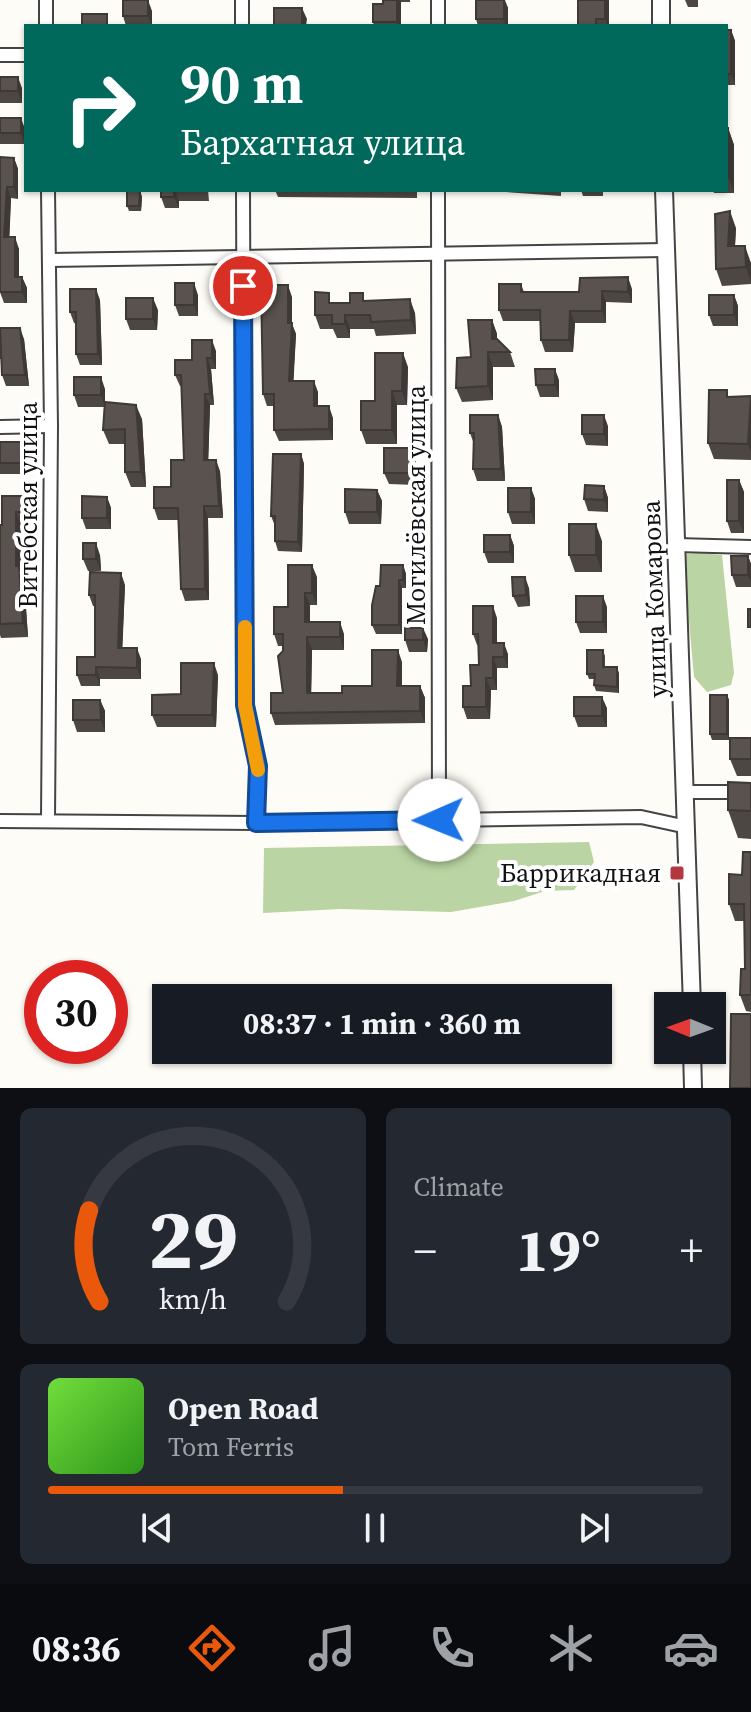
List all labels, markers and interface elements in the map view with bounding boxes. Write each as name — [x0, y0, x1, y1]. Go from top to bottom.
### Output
text: 90 m — [180, 45, 303, 122]
icon: right — [48, 56, 152, 160]
text: Бархатная улица — [180, 118, 465, 167]
pin — [209, 252, 277, 320]
icon: arrive — [221, 264, 265, 308]
street label: Могилёвская улица — [398, 384, 434, 625]
street label: Витебская улица — [10, 401, 46, 608]
street label: улица Комарова — [633, 499, 675, 698]
position arrow — [397, 778, 481, 862]
place label: Баррикадная — [500, 855, 661, 891]
marker: Баррикадная — [668, 864, 686, 882]
speed limit sign: 30 — [24, 960, 128, 1064]
north arrow — [654, 992, 726, 1064]
map controls — [654, 992, 726, 1064]
text: 08:37 · 1 min · 360 m — [243, 1003, 521, 1044]
text: Climate — [414, 1169, 504, 1205]
text: 29 — [148, 1182, 238, 1296]
text: 19° — [516, 1209, 601, 1291]
text: − — [414, 1220, 437, 1281]
text: + — [680, 1220, 703, 1281]
text: km/h — [159, 1279, 227, 1319]
text: Open Road — [168, 1388, 319, 1429]
text: Tom Ferris — [168, 1429, 294, 1465]
icon: previous — [135, 1506, 179, 1550]
icon: pause — [353, 1506, 397, 1550]
icon: next — [572, 1506, 616, 1550]
icon: directions — [184, 1620, 240, 1676]
icon: music — [304, 1620, 360, 1676]
icon: phone — [424, 1620, 480, 1676]
icon: climate — [543, 1620, 599, 1676]
icon: car — [663, 1620, 719, 1676]
text: 08:36 — [32, 1624, 121, 1673]

